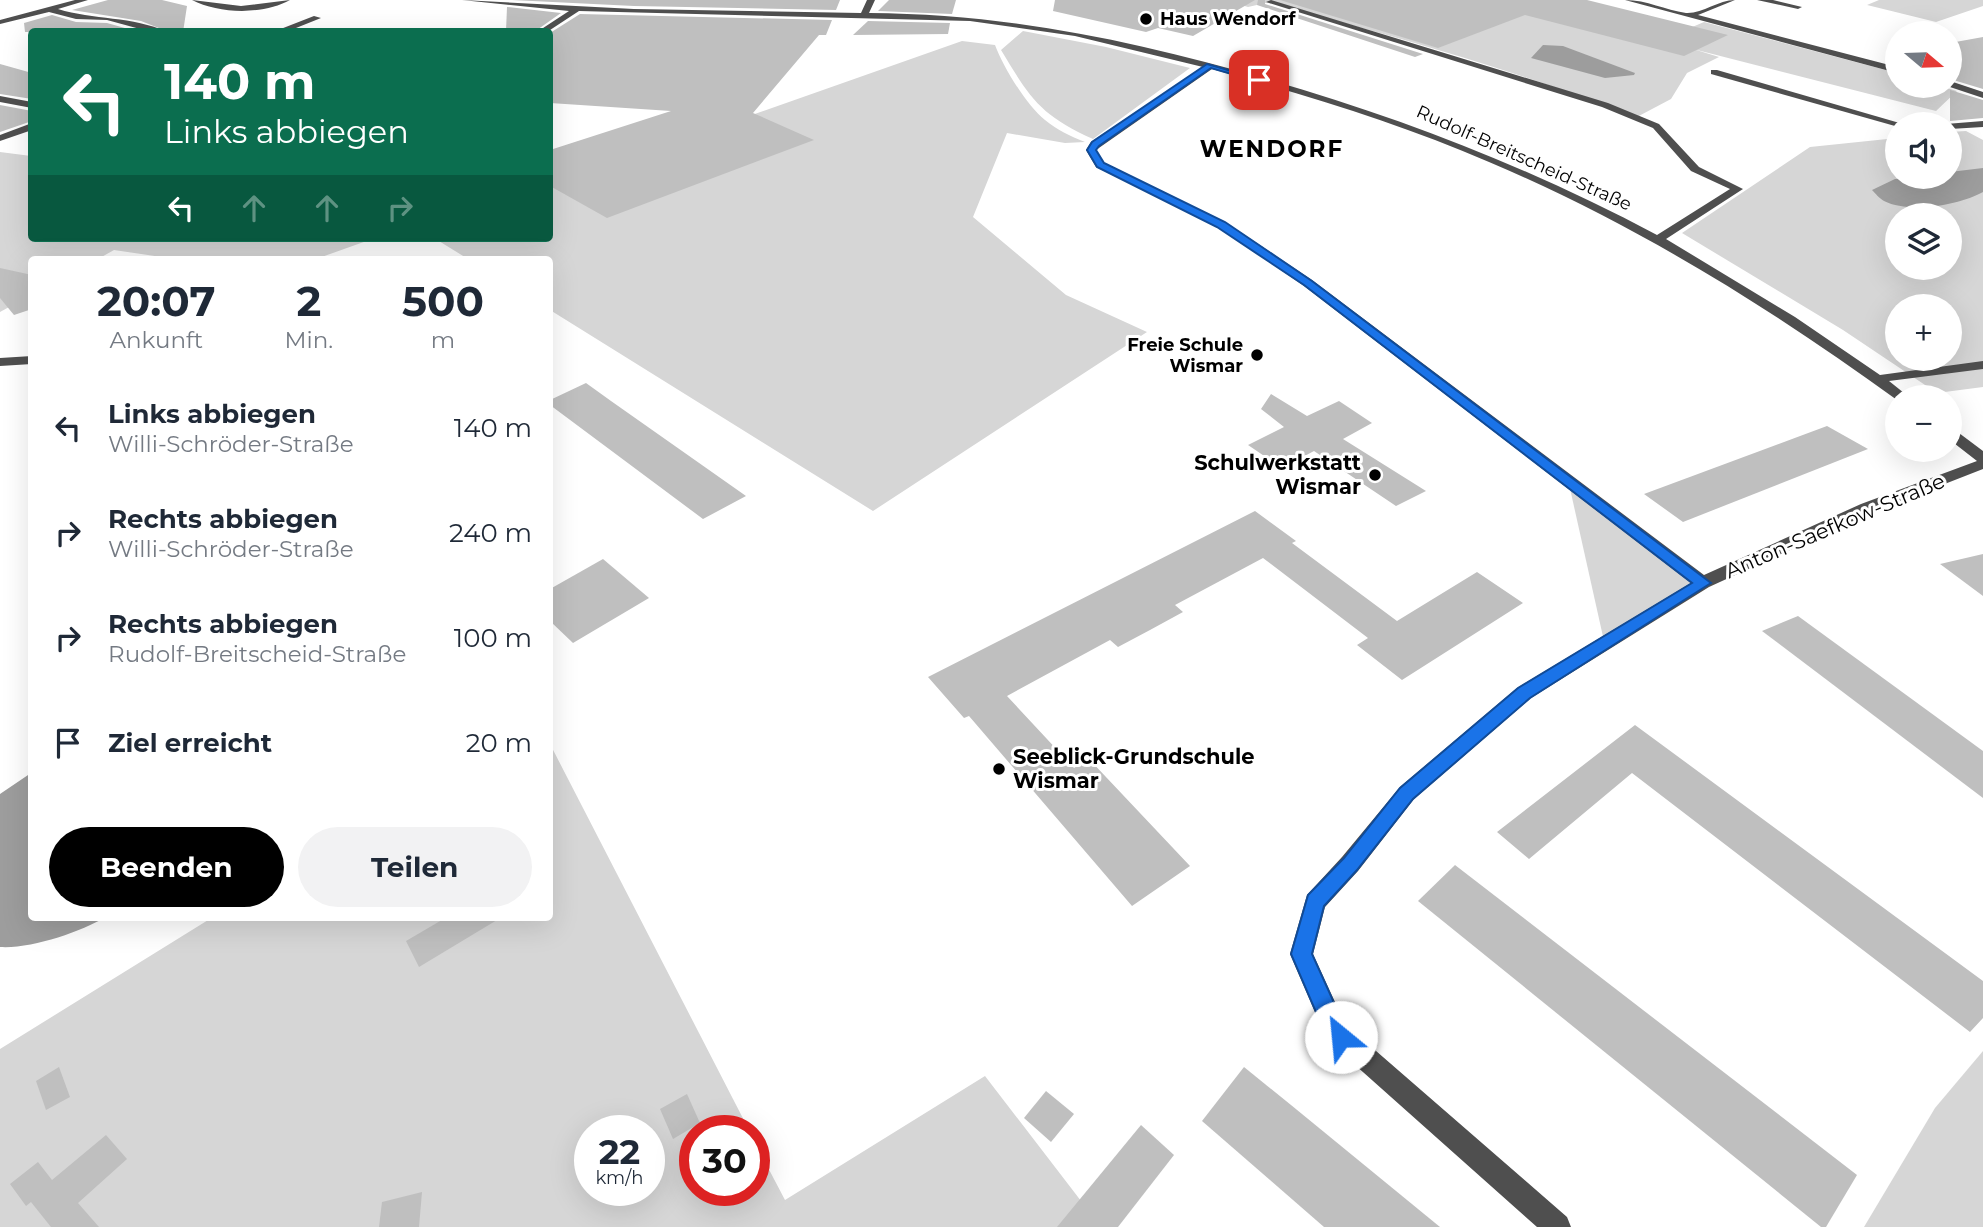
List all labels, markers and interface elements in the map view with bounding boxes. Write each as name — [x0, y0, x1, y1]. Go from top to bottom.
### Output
place label: Haus Wendorf — [1160, 8, 1296, 30]
marker: Haus Wendorf — [1138, 11, 1154, 27]
north arrow — [1885, 21, 1962, 98]
map controls — [1885, 21, 1962, 462]
pin — [1229, 50, 1289, 110]
text: 140 m — [164, 52, 316, 111]
icon: left — [49, 56, 140, 147]
icon: arrive — [1240, 61, 1278, 99]
street label: Rudolf-Breitscheid-Straße — [1413, 100, 1635, 216]
text: Links abbiegen — [164, 112, 409, 151]
button: sound — [1885, 112, 1962, 189]
district label: WENDORF — [1200, 135, 1344, 163]
icon: left — [162, 189, 200, 227]
icon: ahead — [235, 189, 273, 227]
icon: ahead — [308, 189, 346, 227]
icon: right — [381, 189, 419, 227]
button: layers — [1885, 203, 1962, 280]
text: 20:07 — [97, 275, 216, 327]
text: 2 — [296, 275, 321, 327]
text: 500 — [402, 275, 484, 327]
button: + — [1885, 294, 1962, 371]
text: Ankunft — [109, 326, 203, 354]
text: Min. — [285, 326, 333, 354]
text: m — [431, 326, 455, 354]
place label: Freie Schule Wismar — [1127, 334, 1243, 377]
marker: Freie Schule Wismar — [1249, 347, 1265, 363]
button: − — [1885, 385, 1962, 462]
text: Links abbiegen — [108, 398, 316, 430]
icon: left — [49, 409, 87, 447]
text: 140 m — [454, 412, 532, 444]
text: Willi-Schröder-Straße — [108, 430, 354, 458]
place label: Schulwerkstatt Wismar — [1194, 450, 1361, 499]
marker: Schulwerkstatt Wismar — [1367, 467, 1383, 483]
street label: Anton-Saefkow-Straße — [1721, 468, 1949, 583]
text: Rechts abbiegen — [108, 503, 338, 535]
icon: right — [49, 514, 87, 552]
text: 240 m — [449, 517, 532, 549]
text: Willi-Schröder-Straße — [108, 535, 354, 563]
text: Rechts abbiegen — [108, 608, 338, 640]
icon: right — [49, 619, 87, 657]
text: 100 m — [454, 622, 532, 654]
text: Rudolf-Breitscheid-Straße — [108, 640, 406, 668]
icon: arrive — [49, 724, 87, 762]
text: Ziel erreicht — [108, 727, 272, 759]
text: 20 m — [466, 727, 532, 759]
place label: Seeblick-Grundschule Wismar — [1013, 744, 1255, 793]
marker: Seeblick-Grundschule Wismar — [991, 761, 1007, 777]
button: Beenden — [49, 827, 284, 907]
button: Teilen — [298, 827, 532, 907]
position arrow — [1304, 1000, 1378, 1074]
speed limit sign: 30 — [679, 1115, 770, 1206]
text: 22 — [599, 1130, 640, 1173]
text: km/h — [595, 1167, 644, 1189]

